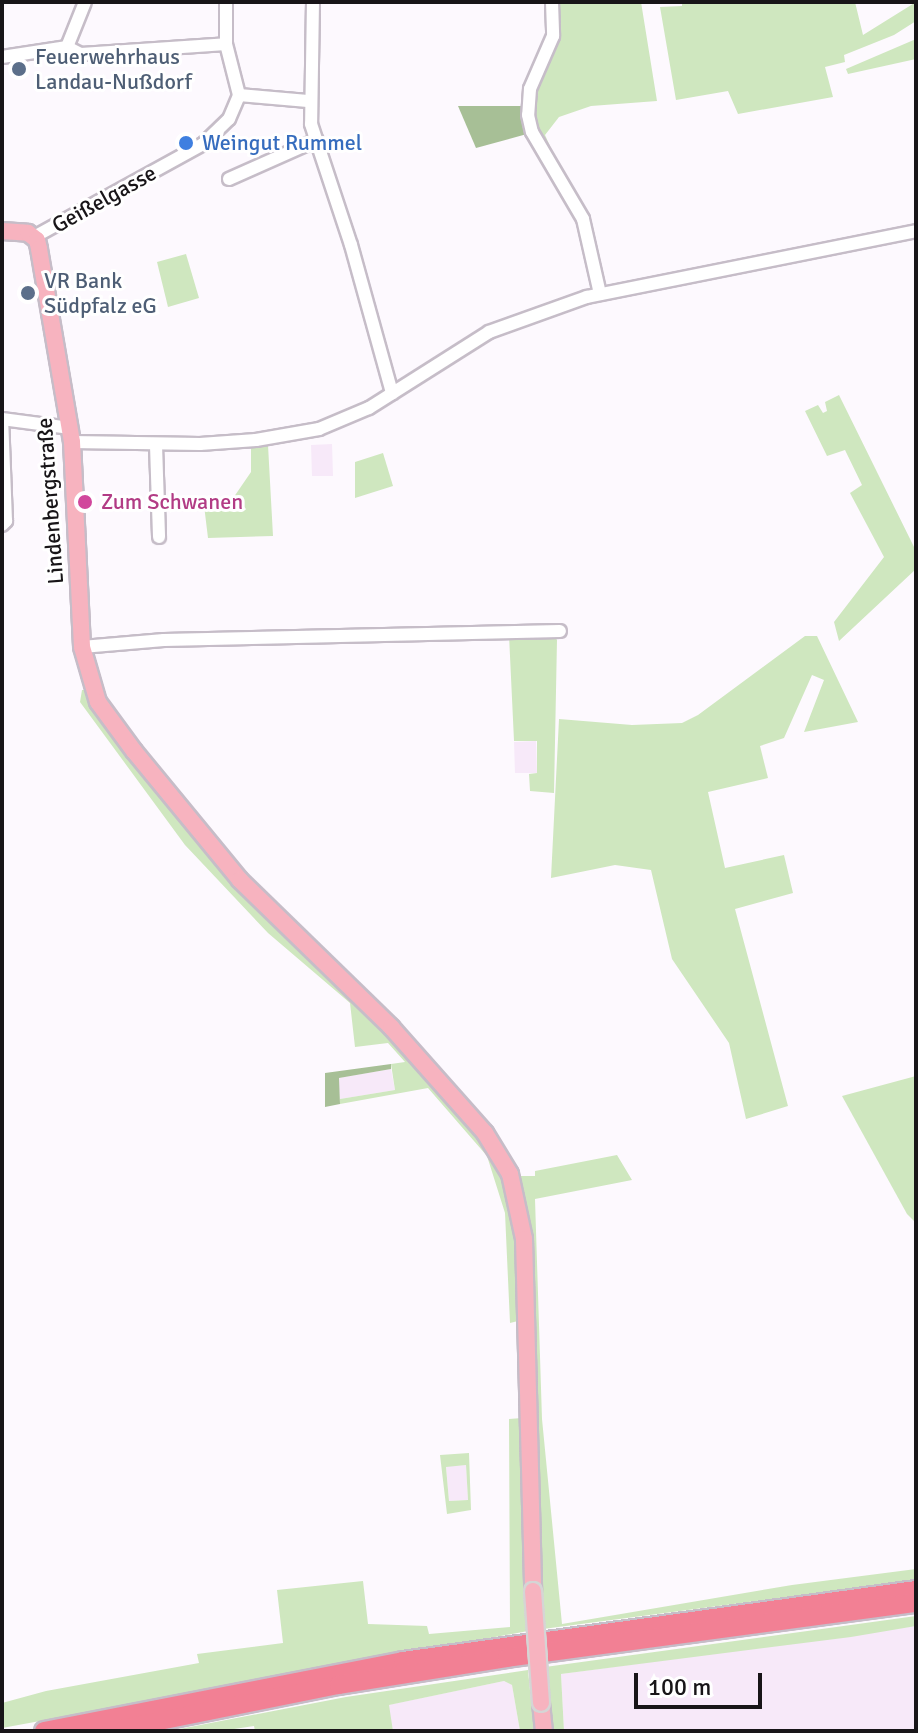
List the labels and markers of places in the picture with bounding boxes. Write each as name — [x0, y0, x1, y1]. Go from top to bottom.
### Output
place label: Feuerwehrhaus Landau-Nußdorf — [35, 43, 192, 94]
marker: Feuerwehrhaus Landau-Nußdorf — [10, 60, 28, 78]
place label: Weingut Rummel — [202, 130, 362, 156]
marker: Weingut Rummel — [177, 134, 195, 152]
place label: VR Bank Südpfalz eG — [44, 267, 157, 318]
marker: VR Bank Südpfalz eG — [19, 284, 37, 302]
place label: Zum Schwanen — [101, 489, 243, 515]
marker: Zum Schwanen — [76, 493, 94, 511]

